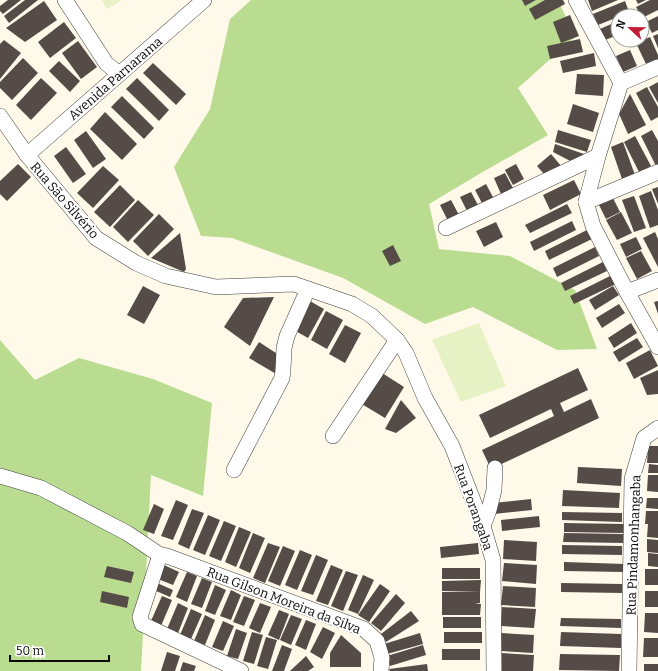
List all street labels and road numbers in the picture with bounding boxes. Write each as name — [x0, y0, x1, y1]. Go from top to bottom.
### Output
street label: Avenida Parnarama — [65, 34, 165, 123]
street label: Rua São Silvério — [27, 159, 102, 242]
street label: Rua Porangaba — [451, 462, 496, 552]
street label: Rua Pindamonhangaba — [624, 474, 643, 616]
street label: Rua Gilson Moreira da Silva — [205, 564, 363, 637]

